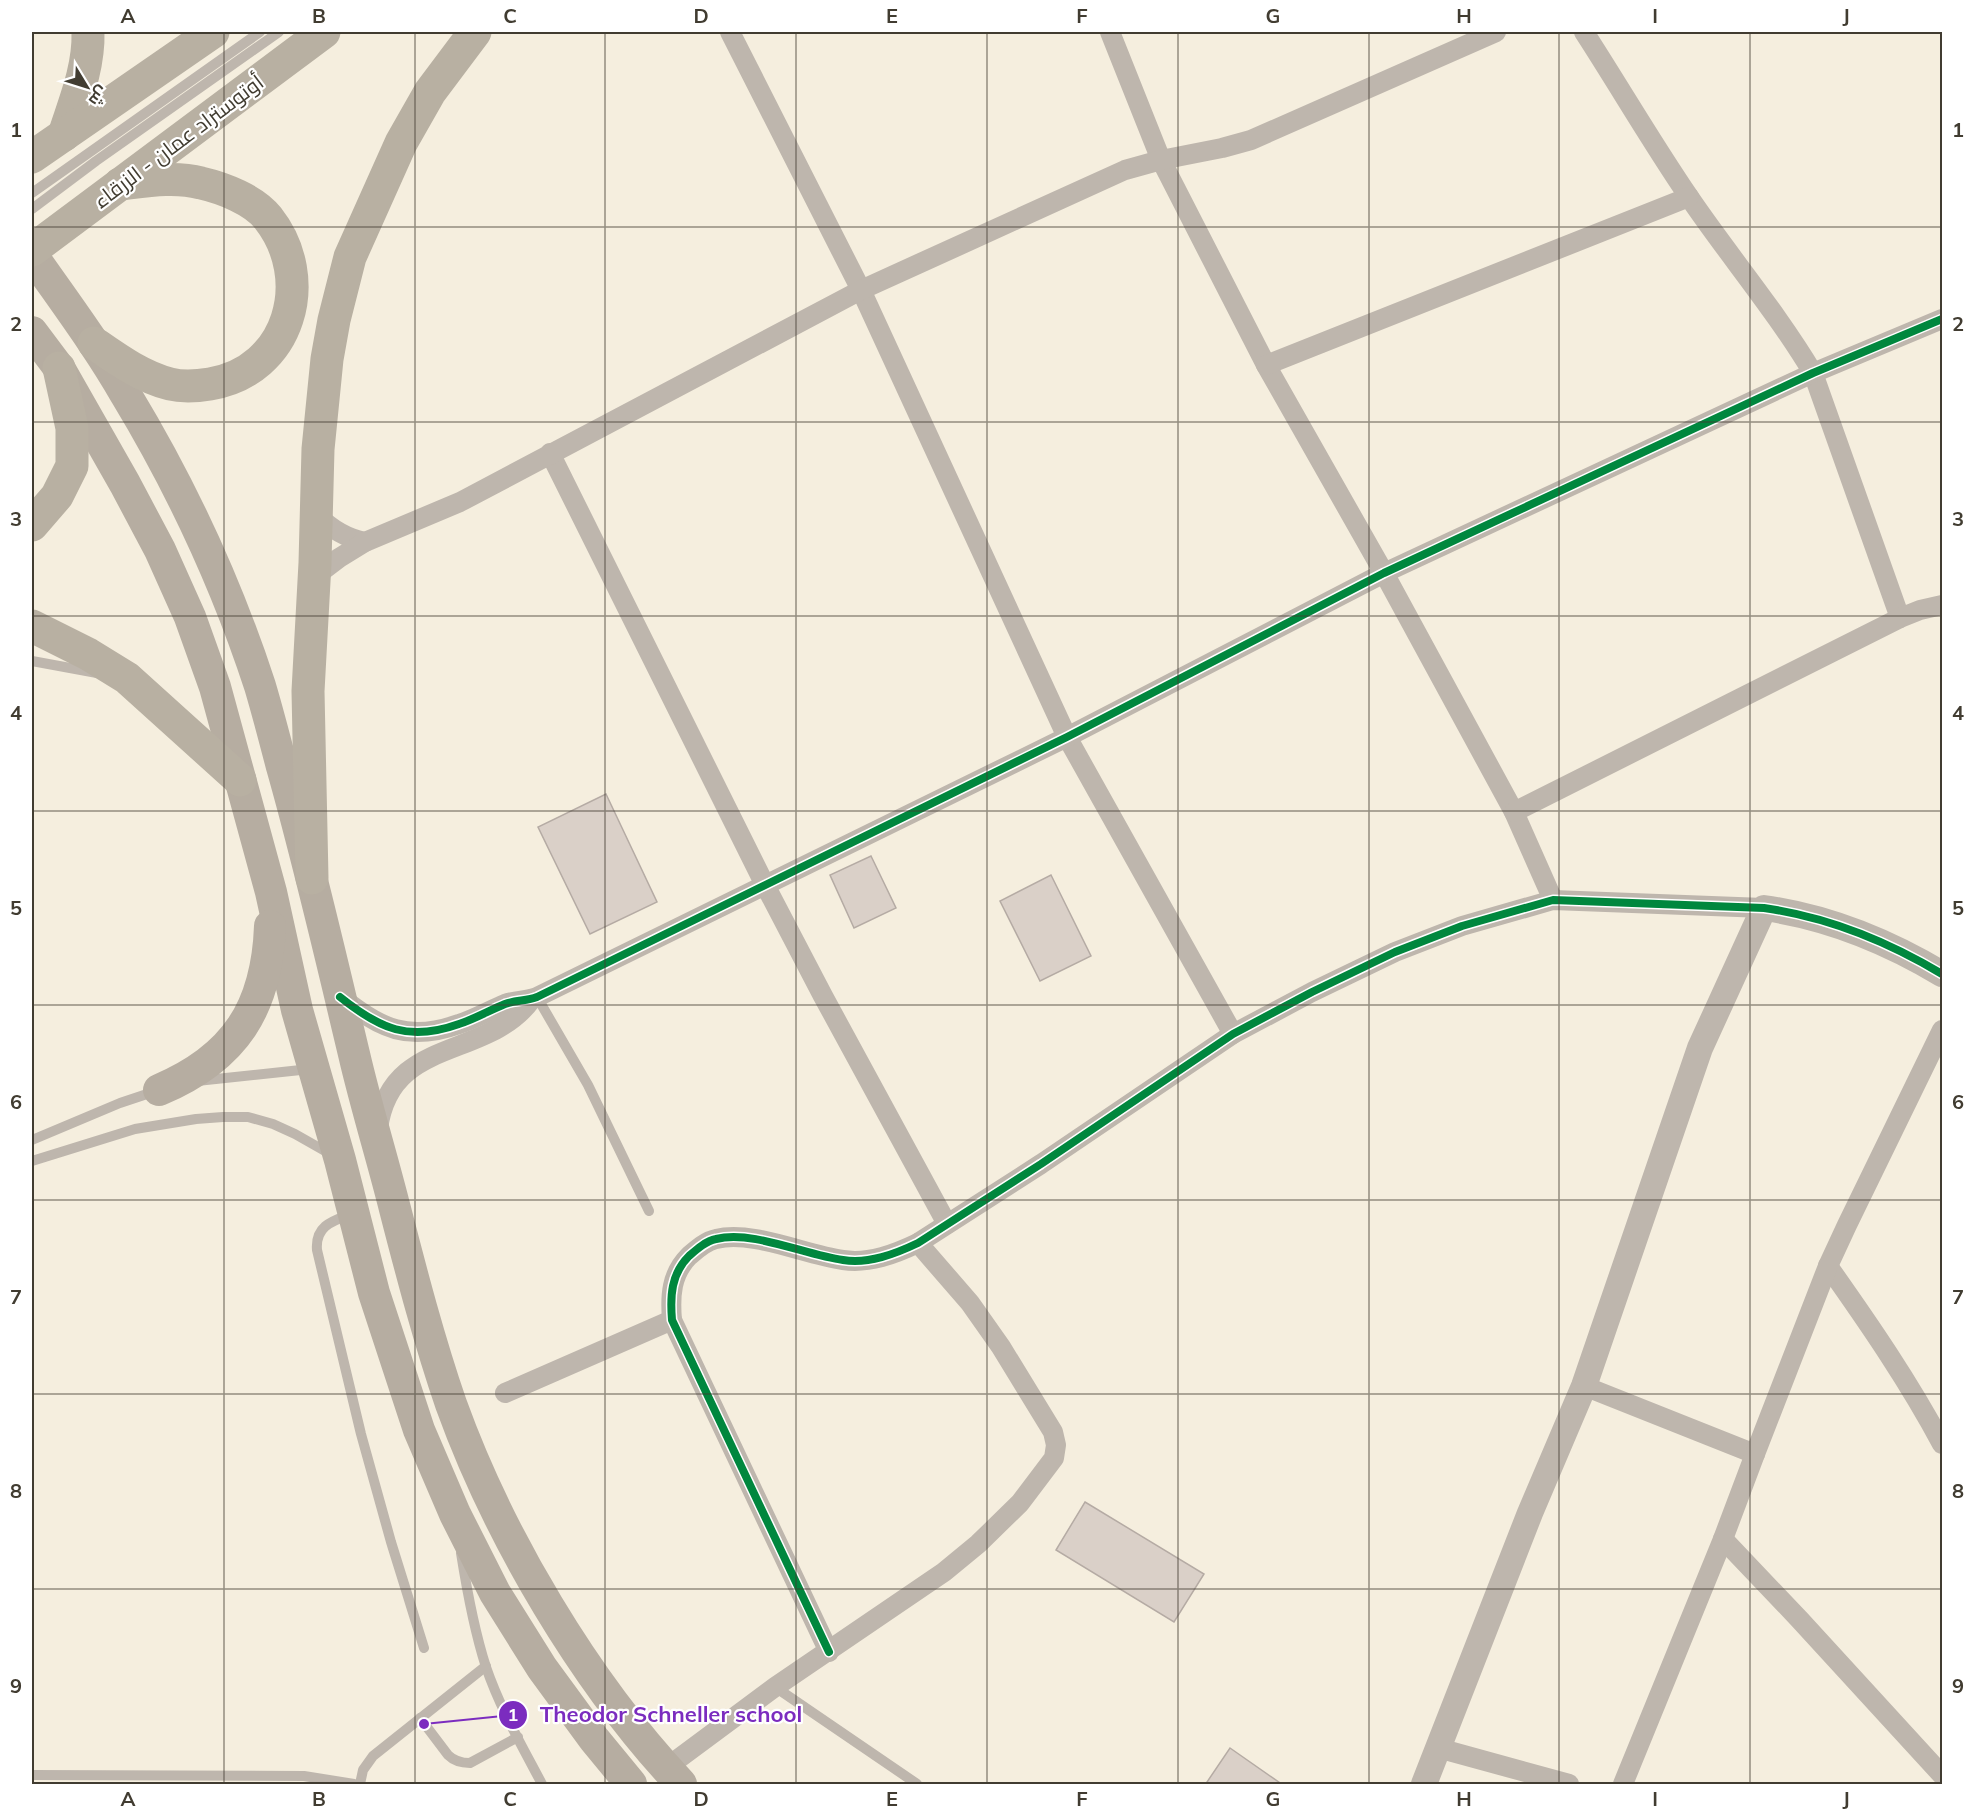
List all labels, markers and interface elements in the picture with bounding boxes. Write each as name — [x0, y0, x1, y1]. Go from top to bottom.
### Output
text: A — [121, 3, 136, 28]
text: B — [312, 3, 326, 28]
text: C — [503, 3, 517, 28]
text: D — [693, 3, 709, 28]
text: E — [886, 3, 898, 28]
text: F — [1076, 3, 1088, 28]
text: G — [1266, 3, 1280, 28]
text: H — [1456, 3, 1472, 28]
text: I — [1652, 3, 1658, 28]
text: J — [1842, 3, 1850, 28]
north arrow — [57, 57, 117, 117]
street label: أوتوستراد عمان - الزرقاء — [88, 69, 269, 214]
text: ش — [85, 82, 113, 110]
text: 1 — [10, 117, 22, 142]
text: 1 — [1952, 117, 1964, 142]
text: 2 — [10, 311, 22, 336]
text: 2 — [1952, 311, 1964, 336]
text: 3 — [10, 506, 22, 531]
text: 3 — [1952, 506, 1964, 531]
text: 4 — [10, 700, 22, 725]
text: 4 — [1952, 700, 1964, 725]
text: 5 — [10, 895, 22, 920]
text: 5 — [1952, 895, 1964, 920]
text: 6 — [10, 1089, 22, 1114]
text: 6 — [1952, 1089, 1964, 1114]
text: 7 — [10, 1284, 22, 1309]
text: 7 — [1952, 1284, 1964, 1309]
text: 8 — [10, 1478, 22, 1503]
text: 8 — [1952, 1478, 1964, 1503]
text: 9 — [10, 1673, 22, 1698]
text: 9 — [1952, 1673, 1964, 1698]
callout: Theodor Schneller school — [498, 1695, 815, 1735]
text: Theodor Schneller school — [540, 1700, 802, 1728]
text: 1 — [508, 1703, 518, 1726]
text: A — [121, 1786, 136, 1811]
text: B — [312, 1786, 326, 1811]
text: C — [503, 1786, 517, 1811]
text: D — [693, 1786, 709, 1811]
text: E — [886, 1786, 898, 1811]
text: F — [1076, 1786, 1088, 1811]
text: G — [1266, 1786, 1280, 1811]
text: H — [1456, 1786, 1472, 1811]
text: I — [1652, 1786, 1658, 1811]
text: J — [1842, 1786, 1850, 1811]

